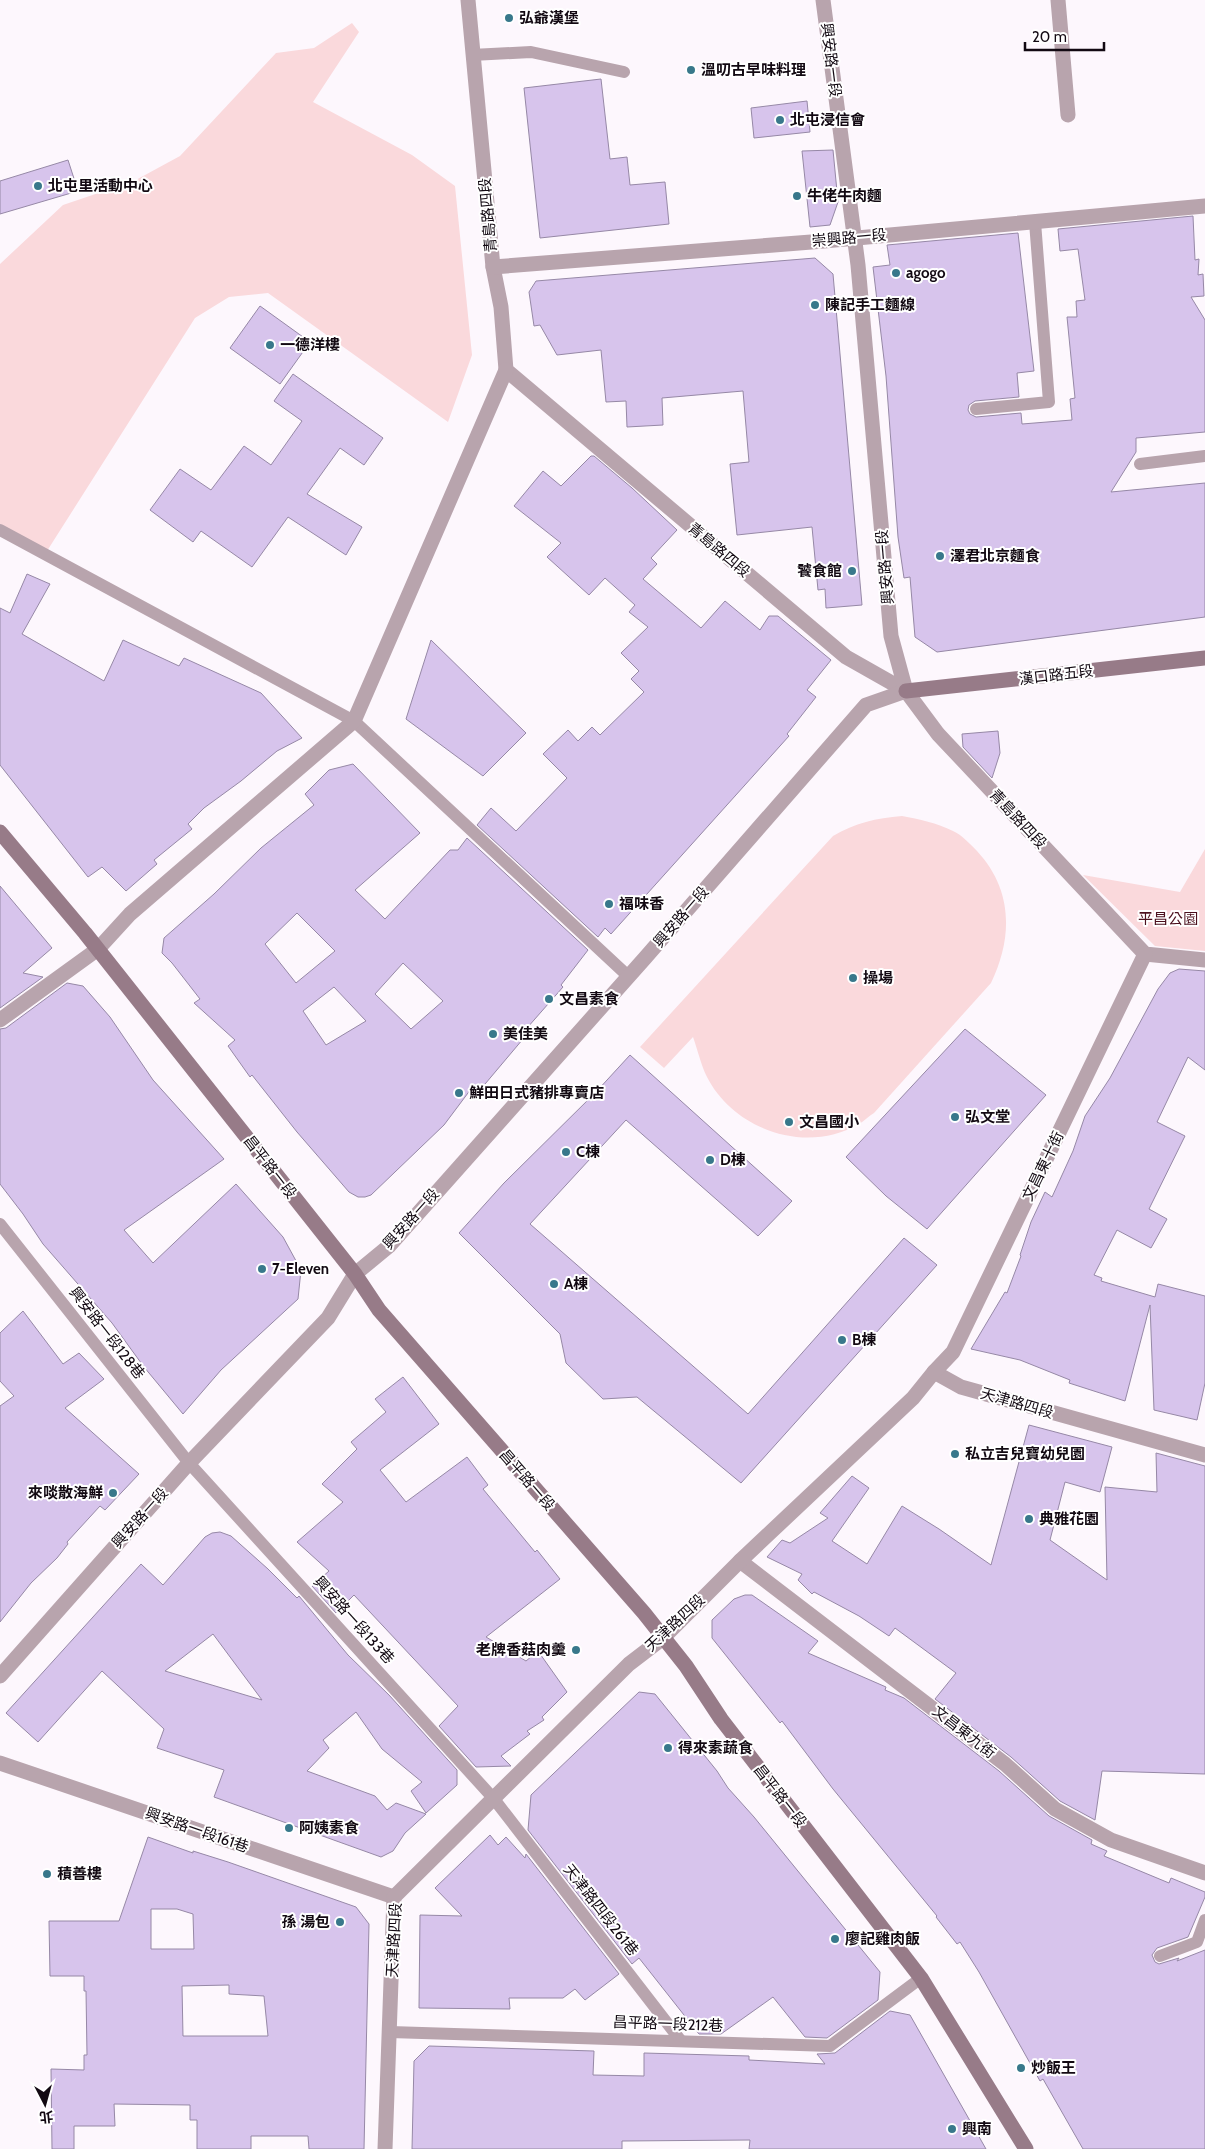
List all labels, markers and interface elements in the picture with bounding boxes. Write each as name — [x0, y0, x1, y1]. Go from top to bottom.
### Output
place label: 弘爺漢堡 — [519, 9, 579, 27]
marker: 弘爺漢堡 — [503, 12, 515, 24]
scale bar — [1025, 20, 1104, 52]
street label: 興安路一段 — [817, 22, 845, 98]
text: 20 m — [1032, 28, 1067, 46]
place label: 溫叨古早味料理 — [701, 61, 806, 79]
marker: 溫叨古早味料理 — [685, 64, 697, 76]
place label: 北屯浸信會 — [790, 111, 865, 129]
marker: 北屯浸信會 — [774, 114, 786, 126]
place label: 北屯里活動中心 — [48, 177, 153, 195]
street label: 青島路四段 — [476, 177, 500, 253]
marker: 北屯里活動中心 — [32, 180, 44, 192]
place label: 牛佬牛肉麵 — [807, 187, 882, 205]
marker: 牛佬牛肉麵 — [791, 190, 803, 202]
street label: 崇興路一段 — [811, 226, 887, 250]
place label: agogo — [906, 264, 946, 282]
marker: agogo — [890, 267, 902, 279]
place label: 陳記手工麵線 — [825, 296, 915, 314]
marker: 陳記手工麵線 — [809, 299, 821, 311]
place label: 一德洋樓 — [280, 336, 340, 354]
marker: 一德洋樓 — [264, 339, 276, 351]
street label: 青島路四段 — [684, 519, 754, 581]
street label: 興安路一段 — [873, 529, 897, 605]
place label: 澤君北京麵食 — [950, 547, 1040, 565]
marker: 澤君北京麵食 — [934, 550, 946, 562]
place label: 饕食館 — [797, 562, 842, 580]
marker: 饕食館 — [846, 565, 858, 577]
street label: 漢口路五段 — [1018, 661, 1094, 689]
street label: 青島路四段 — [986, 785, 1050, 853]
street label: 興安路一段 — [650, 883, 712, 951]
place label: 福味香 — [619, 895, 664, 913]
marker: 福味香 — [603, 898, 615, 910]
park label: 平昌公園 — [1138, 910, 1198, 928]
place label: 操場 — [863, 969, 893, 987]
marker: 操場 — [847, 972, 859, 984]
place label: 文昌素食 — [559, 990, 619, 1008]
marker: 文昌素食 — [543, 993, 555, 1005]
place label: 美佳美 — [503, 1025, 548, 1043]
marker: 美佳美 — [487, 1028, 499, 1040]
place label: 鮮田日式豬排專賣店 — [469, 1084, 604, 1102]
marker: 鮮田日式豬排專賣店 — [453, 1087, 465, 1099]
place label: 弘文堂 — [965, 1108, 1010, 1126]
marker: 弘文堂 — [949, 1111, 961, 1123]
place label: 文昌國小 — [799, 1113, 860, 1131]
marker: 文昌國小 — [783, 1116, 795, 1128]
street label: 文昌東十街 — [1018, 1128, 1068, 1204]
street label: 昌平路一段 — [240, 1132, 300, 1202]
place label: C棟 — [576, 1143, 600, 1161]
marker: C棟 — [560, 1146, 572, 1158]
place label: D棟 — [720, 1151, 746, 1169]
marker: D棟 — [704, 1154, 716, 1166]
street label: 興安路一段 — [379, 1185, 443, 1253]
place label: 7-Eleven — [272, 1260, 329, 1278]
marker: 7-Eleven — [256, 1263, 268, 1275]
place label: A棟 — [564, 1275, 588, 1293]
marker: A棟 — [548, 1278, 560, 1290]
street label: 興安路一段128巷 — [65, 1283, 149, 1383]
place label: B棟 — [852, 1331, 876, 1349]
marker: B棟 — [836, 1334, 848, 1346]
street label: 天津路四段 — [978, 1384, 1056, 1422]
place label: 私立吉兒寶幼兒園 — [965, 1445, 1085, 1463]
street label: 昌平路一段 — [496, 1446, 558, 1514]
marker: 私立吉兒寶幼兒園 — [949, 1448, 961, 1460]
place label: 來啖散海鮮 — [28, 1484, 103, 1502]
street label: 興安路一段 — [108, 1484, 172, 1552]
marker: 來啖散海鮮 — [107, 1487, 119, 1499]
place label: 典雅花園 — [1039, 1510, 1099, 1528]
marker: 典雅花園 — [1023, 1513, 1035, 1525]
street label: 興安路一段133巷 — [310, 1573, 398, 1667]
street label: 天津路四段 — [641, 1591, 709, 1655]
place label: 老牌香菇肉羹 — [476, 1641, 566, 1659]
marker: 老牌香菇肉羹 — [570, 1644, 582, 1656]
street label: 文昌東九街 — [929, 1702, 999, 1762]
place label: 得來素蔬食 — [678, 1739, 753, 1757]
marker: 得來素蔬食 — [662, 1742, 674, 1754]
street label: 昌平路一段 — [750, 1761, 810, 1831]
street label: 興安路一段161巷 — [143, 1804, 251, 1856]
place label: 阿姨素食 — [299, 1819, 359, 1837]
marker: 阿姨素食 — [283, 1822, 295, 1834]
street label: 天津路四段261巷 — [560, 1861, 642, 1959]
place label: 積善樓 — [57, 1865, 102, 1883]
marker: 積善樓 — [41, 1868, 53, 1880]
street label: 天津路四段 — [383, 1902, 405, 1978]
place label: 孫 湯包 — [282, 1913, 330, 1931]
marker: 孫 湯包 — [334, 1916, 346, 1928]
place label: 廖記雞肉飯 — [845, 1930, 920, 1948]
marker: 廖記雞肉飯 — [829, 1933, 841, 1945]
street label: 昌平路一段212巷 — [612, 2013, 724, 2035]
place label: 炒飯王 — [1031, 2059, 1076, 2077]
marker: 炒飯王 — [1015, 2062, 1027, 2074]
north arrow — [20, 2079, 70, 2129]
text: 北 — [38, 2107, 54, 2127]
place label: 興南 — [962, 2120, 992, 2138]
marker: 興南 — [946, 2123, 958, 2135]

